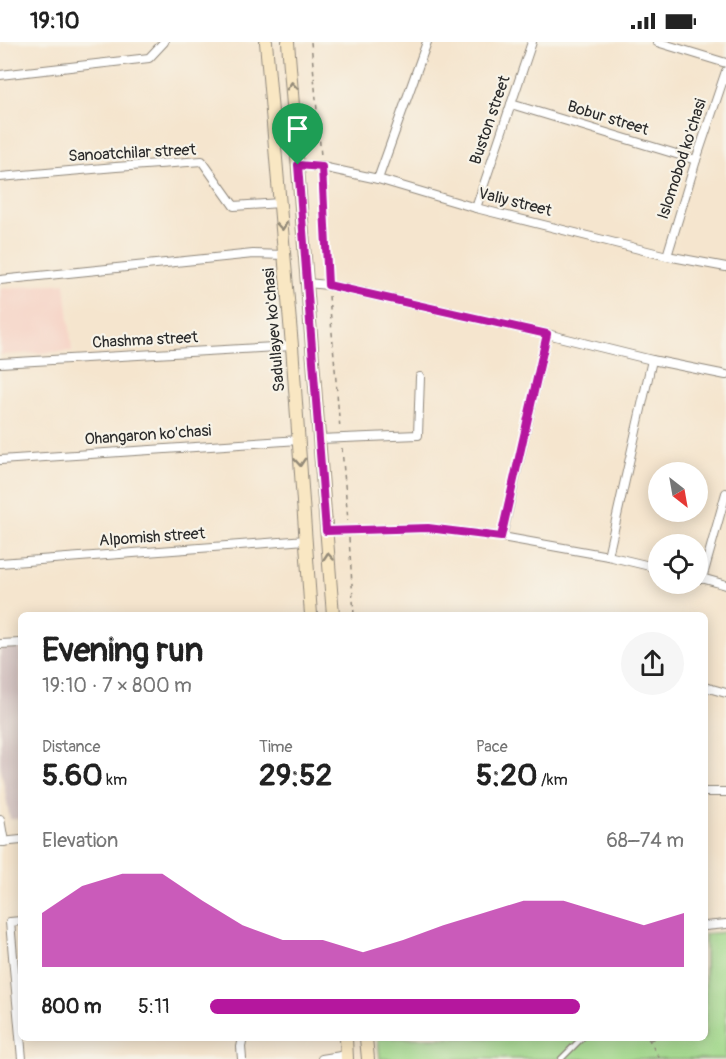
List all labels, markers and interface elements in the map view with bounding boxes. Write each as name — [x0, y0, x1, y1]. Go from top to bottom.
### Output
text: 19:10 — [30, 7, 79, 35]
street label: Buston street — [465, 72, 515, 167]
one-way arrow — [285, 81, 298, 90]
street label: Bobur street — [565, 96, 652, 140]
street label: Islomobod ko'chasi — [653, 96, 711, 222]
pin — [272, 103, 323, 165]
icon: arrive — [281, 112, 314, 145]
street label: Sanoatchilar street — [68, 140, 197, 166]
street label: Valiy street — [476, 183, 554, 221]
one-way arrow — [275, 221, 288, 230]
street label: Sadullayev ko'chasi — [259, 267, 289, 393]
street label: Chashma street — [92, 327, 199, 353]
street label: Ohangaron ko'chasi — [84, 421, 212, 449]
one-way arrow — [293, 458, 306, 467]
north arrow — [648, 462, 708, 522]
map controls — [648, 462, 708, 594]
street label: Alpomish street — [98, 523, 206, 551]
button: locate — [648, 534, 708, 594]
one-way arrow — [322, 552, 335, 561]
text: Evening run — [42, 630, 203, 671]
button: share — [621, 632, 684, 695]
text: 19:10 · 7 × 800 m — [42, 673, 192, 698]
text: Distance — [42, 737, 101, 757]
text: Time — [259, 737, 292, 757]
text: Pace — [476, 737, 508, 757]
text: 5.60 — [42, 757, 103, 794]
text: 29:52 — [259, 757, 332, 794]
text: 5:20 — [476, 757, 538, 794]
text: km — [103, 770, 127, 790]
text: /km — [538, 770, 568, 790]
text: Elevation — [42, 828, 118, 853]
text: 68–74 m — [606, 828, 684, 853]
text: 800 m — [42, 994, 102, 1019]
text: 5:11 — [138, 994, 170, 1019]

